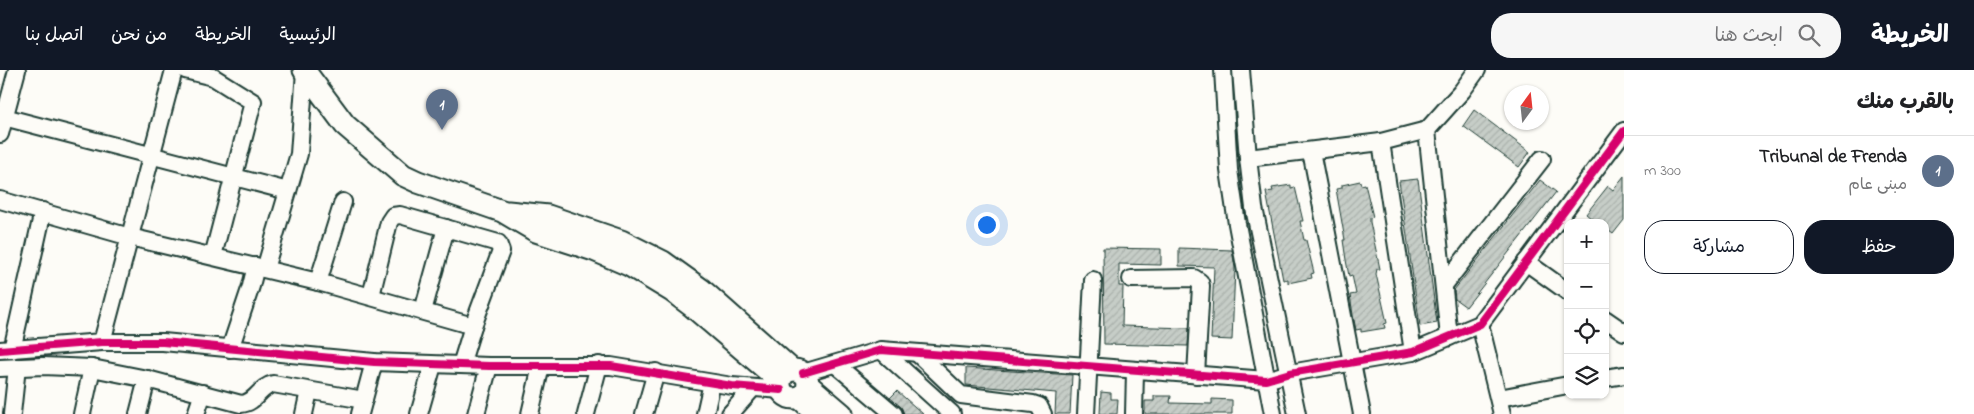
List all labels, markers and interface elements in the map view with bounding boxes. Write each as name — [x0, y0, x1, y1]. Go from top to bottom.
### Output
search box — [1491, 13, 1841, 58]
text: الخريطة — [1871, 19, 1949, 54]
icon: search — [1795, 21, 1823, 49]
text: اتصل بنا — [25, 23, 83, 49]
text: من نحن — [111, 23, 167, 49]
text: الخريطة — [195, 23, 251, 49]
text: الرئيسية — [279, 23, 336, 49]
text: ابحث هنا — [1715, 23, 1783, 50]
north arrow — [1504, 85, 1549, 130]
text: بالقرب منك — [1857, 88, 1954, 118]
pin: 1 — [426, 89, 458, 130]
text: Tribunal de Frenda — [1759, 144, 1907, 171]
text: 300 m — [1644, 159, 1681, 183]
text: 1 — [1935, 159, 1941, 183]
text: مبنى عام — [1848, 173, 1907, 197]
your location — [974, 212, 1000, 238]
map controls — [1564, 219, 1609, 399]
button: + — [1564, 219, 1609, 264]
button: مشاركة — [1644, 220, 1794, 274]
button: حفظ — [1804, 220, 1954, 274]
button: − — [1564, 264, 1609, 309]
button: locate — [1564, 309, 1609, 354]
button: layers — [1564, 354, 1609, 399]

